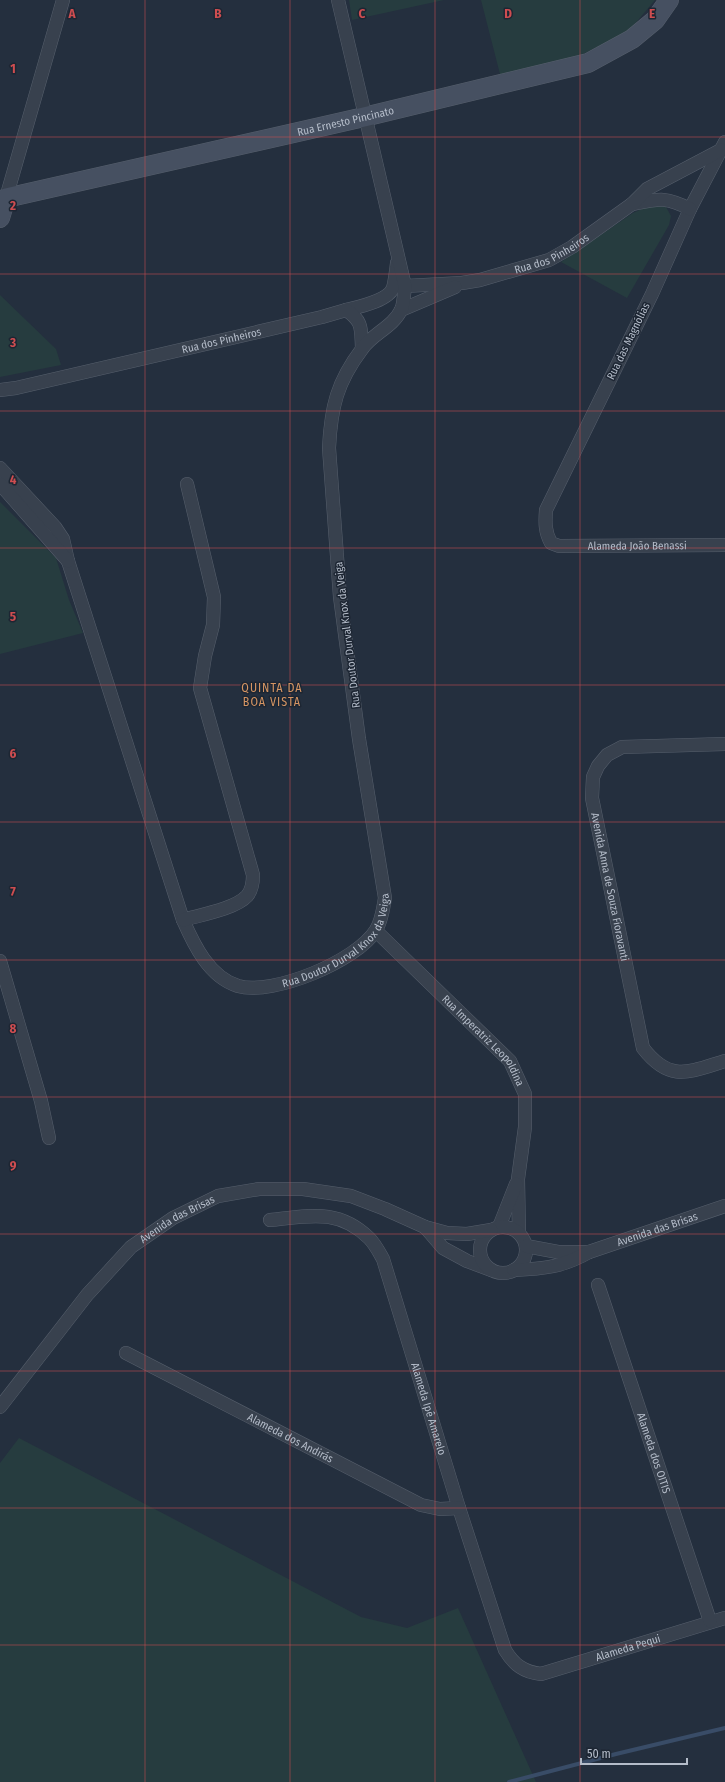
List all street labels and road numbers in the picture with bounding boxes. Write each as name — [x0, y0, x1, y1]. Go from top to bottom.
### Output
street label: Rua Ernesto Pincinato — [296, 104, 395, 139]
street label: Rua dos Pinheiros — [513, 231, 592, 277]
street label: Rua das Magnólias — [604, 300, 653, 382]
street label: Rua dos Pinheiros — [181, 325, 263, 356]
street label: Alameda João Benassi — [588, 539, 687, 553]
street label: Rua Doutor Durval Knox da Veiga — [332, 561, 363, 709]
street label: Avenida Anna de Souza Fioravanti — [588, 811, 631, 963]
street label: Rua Doutor Durval Knox da Veiga — [281, 892, 392, 990]
street label: Rua Imperatriz Leopoldina — [439, 993, 527, 1088]
street label: Avenida das Brisas — [137, 1193, 217, 1246]
street label: Avenida das Brisas — [615, 1210, 700, 1249]
street label: Alameda Ipê Amarelo — [408, 1361, 449, 1457]
street label: Alameda dos Andirás — [245, 1411, 336, 1466]
street label: Alameda dos OITIS — [634, 1411, 673, 1496]
street label: Alameda Pequi — [594, 1632, 662, 1664]

